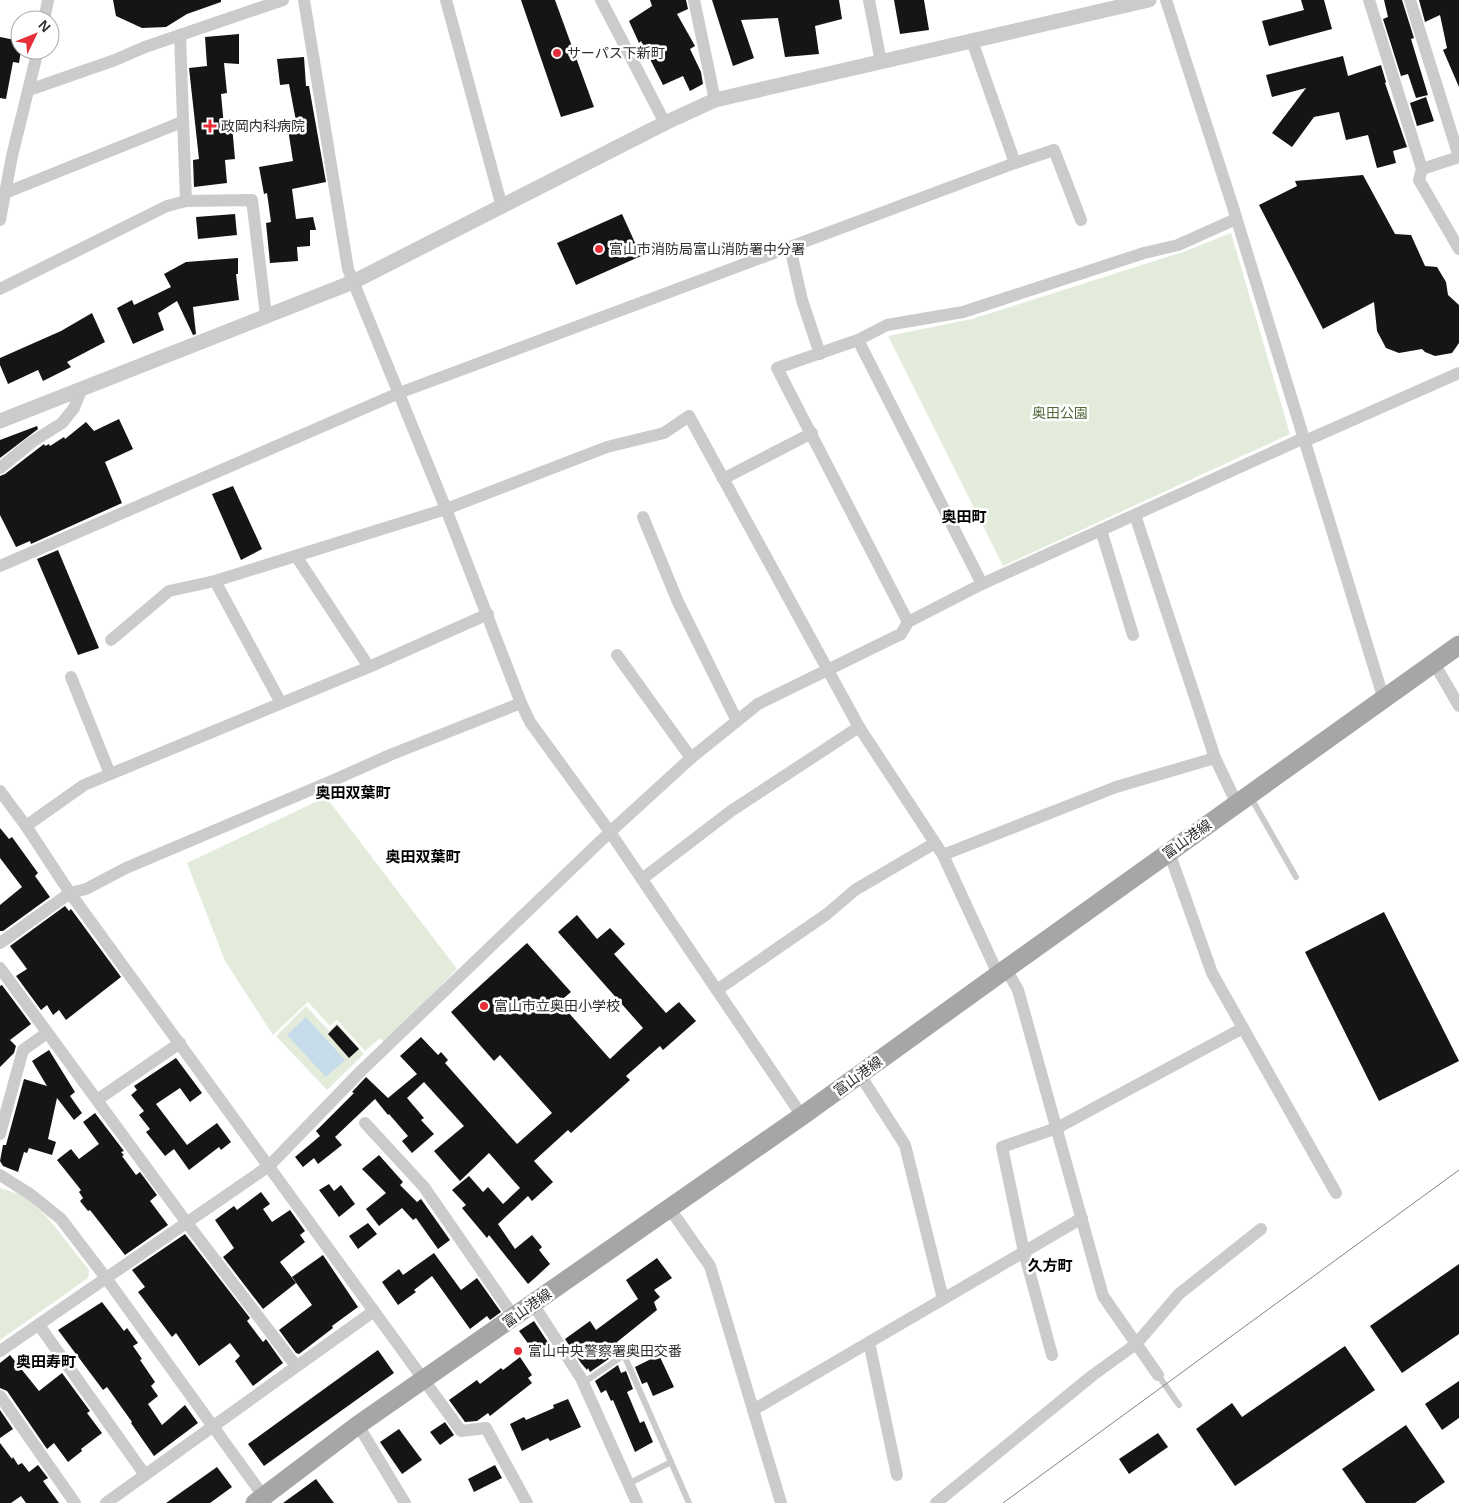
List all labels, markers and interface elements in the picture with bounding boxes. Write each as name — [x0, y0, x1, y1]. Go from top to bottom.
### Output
north arrow — [10, 10, 60, 60]
text: N — [35, 17, 54, 35]
place label: サーパス下新町 — [567, 45, 665, 61]
marker: サーパス下新町 — [551, 47, 563, 59]
place label: 政岡内科病院 — [221, 118, 305, 134]
marker: 政岡内科病院 — [203, 119, 217, 133]
place label: 富山市消防局富山消防署中分署 — [609, 241, 805, 257]
marker: 富山市消防局富山消防署中分署 — [593, 243, 605, 255]
park label: 奥田公園 — [1032, 405, 1088, 421]
district label: 奥田町 — [941, 508, 987, 525]
district label: 奥田双葉町 — [315, 784, 391, 801]
street label: 富山港線 — [1159, 816, 1215, 862]
district label: 奥田双葉町 — [385, 848, 461, 865]
place label: 富山市立奥田小学校 — [494, 998, 620, 1014]
marker: 富山市立奥田小学校 — [478, 1000, 490, 1012]
street label: 富山港線 — [831, 1053, 885, 1099]
district label: 久方町 — [1027, 1257, 1073, 1274]
street label: 富山港線 — [499, 1285, 555, 1331]
place label: 富山中央警察署奥田交番 — [528, 1343, 682, 1359]
marker: 富山中央警察署奥田交番 — [512, 1345, 524, 1357]
district label: 奥田寿町 — [16, 1353, 76, 1370]

